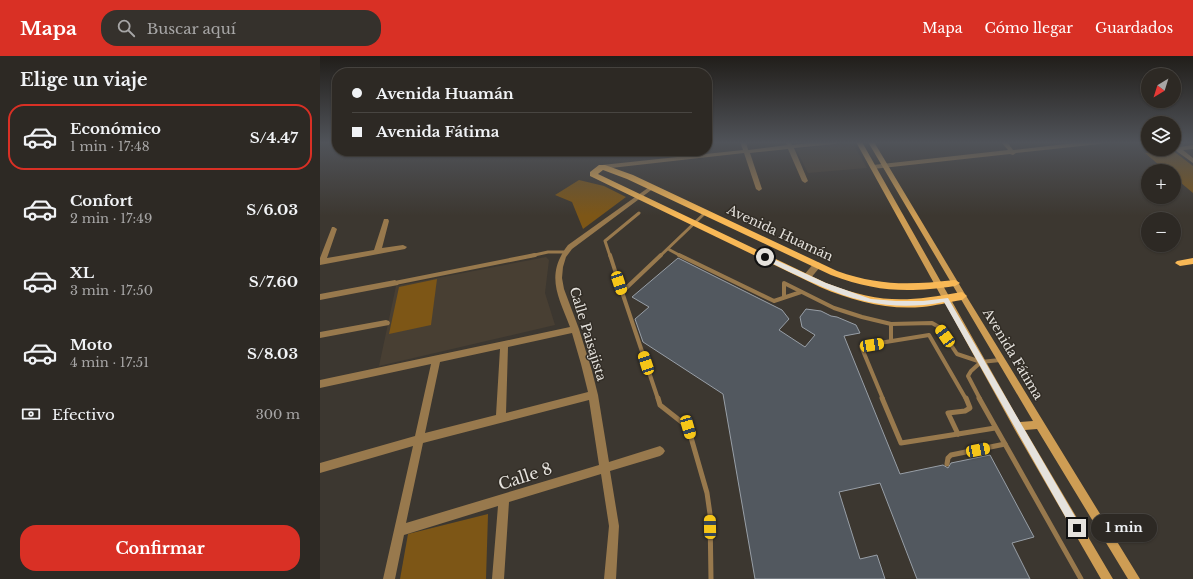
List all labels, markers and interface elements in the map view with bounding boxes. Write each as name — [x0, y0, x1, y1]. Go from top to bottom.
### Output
search box — [101, 10, 381, 46]
text: Mapa — [20, 17, 77, 40]
icon: search — [115, 17, 137, 39]
text: Buscar aquí — [147, 19, 236, 38]
text: Mapa — [922, 19, 962, 37]
text: Cómo llegar — [984, 19, 1073, 37]
text: Guardados — [1095, 19, 1173, 37]
north arrow — [1141, 68, 1181, 108]
map controls — [1141, 68, 1181, 252]
text: Elige un viaje — [20, 69, 147, 91]
text: Avenida Huamán — [376, 84, 514, 103]
button: layers — [1141, 116, 1181, 156]
icon: car — [22, 119, 58, 155]
text: Económico — [70, 119, 161, 138]
text: Avenida Fátima — [376, 122, 499, 141]
text: S/4.47 — [250, 128, 298, 147]
text: 1 min · 17:48 — [70, 138, 150, 155]
button: + — [1141, 164, 1181, 204]
icon: car — [22, 191, 58, 227]
text: Confort — [70, 191, 133, 210]
text: S/6.03 — [246, 200, 298, 219]
street label: Avenida Huamán — [723, 201, 836, 265]
text: 2 min · 17:49 — [70, 210, 152, 227]
button: − — [1141, 212, 1181, 252]
route start — [756, 248, 774, 266]
icon: car — [22, 263, 58, 299]
text: XL — [70, 263, 94, 282]
car — [610, 270, 628, 296]
text: S/7.60 — [249, 272, 298, 291]
text: 3 min · 17:50 — [70, 282, 153, 299]
street label: Calle Paisajista — [566, 285, 611, 384]
street label: Avenida Fátima — [979, 304, 1047, 403]
car — [933, 323, 957, 349]
icon: car — [22, 335, 58, 371]
text: Moto — [70, 335, 112, 354]
car — [859, 337, 885, 353]
text: S/8.03 — [247, 344, 298, 363]
car — [637, 350, 655, 376]
text: 4 min · 17:51 — [70, 354, 149, 371]
icon: cash — [20, 403, 42, 425]
text: Efectivo — [52, 405, 115, 424]
text: 300 m — [256, 406, 300, 423]
car — [679, 414, 697, 440]
car — [965, 442, 991, 458]
street label: Calle 8 — [495, 458, 555, 494]
callout: 1 min — [1091, 514, 1157, 542]
car — [704, 515, 716, 539]
route end — [1068, 519, 1086, 537]
text: 1 min — [1105, 519, 1143, 536]
button: Confirmar — [20, 525, 300, 571]

